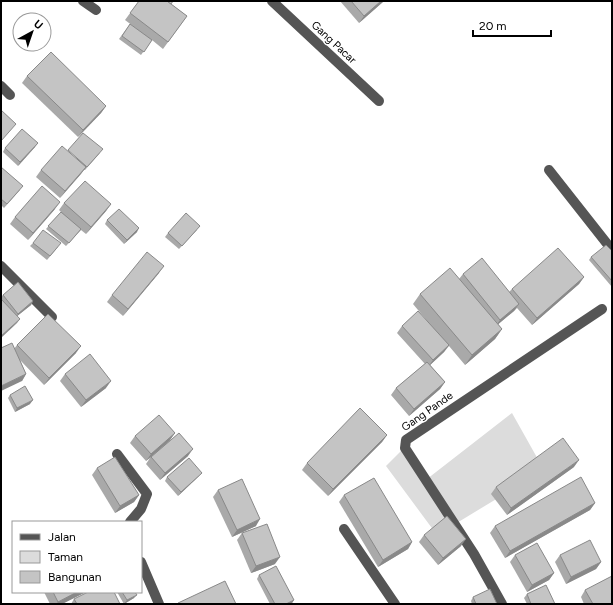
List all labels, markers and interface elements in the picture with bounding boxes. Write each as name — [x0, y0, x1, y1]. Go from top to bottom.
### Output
north arrow — [12, 12, 52, 52]
scale bar — [473, 12, 551, 38]
text: U — [31, 17, 45, 32]
street label: Gang Pacar — [309, 18, 359, 67]
text: 20 m — [479, 19, 507, 33]
street label: Gang Pande — [399, 389, 455, 434]
legend — [12, 521, 142, 593]
text: Jalan — [48, 530, 76, 544]
text: Taman — [48, 550, 83, 564]
text: Bangunan — [48, 570, 102, 584]

